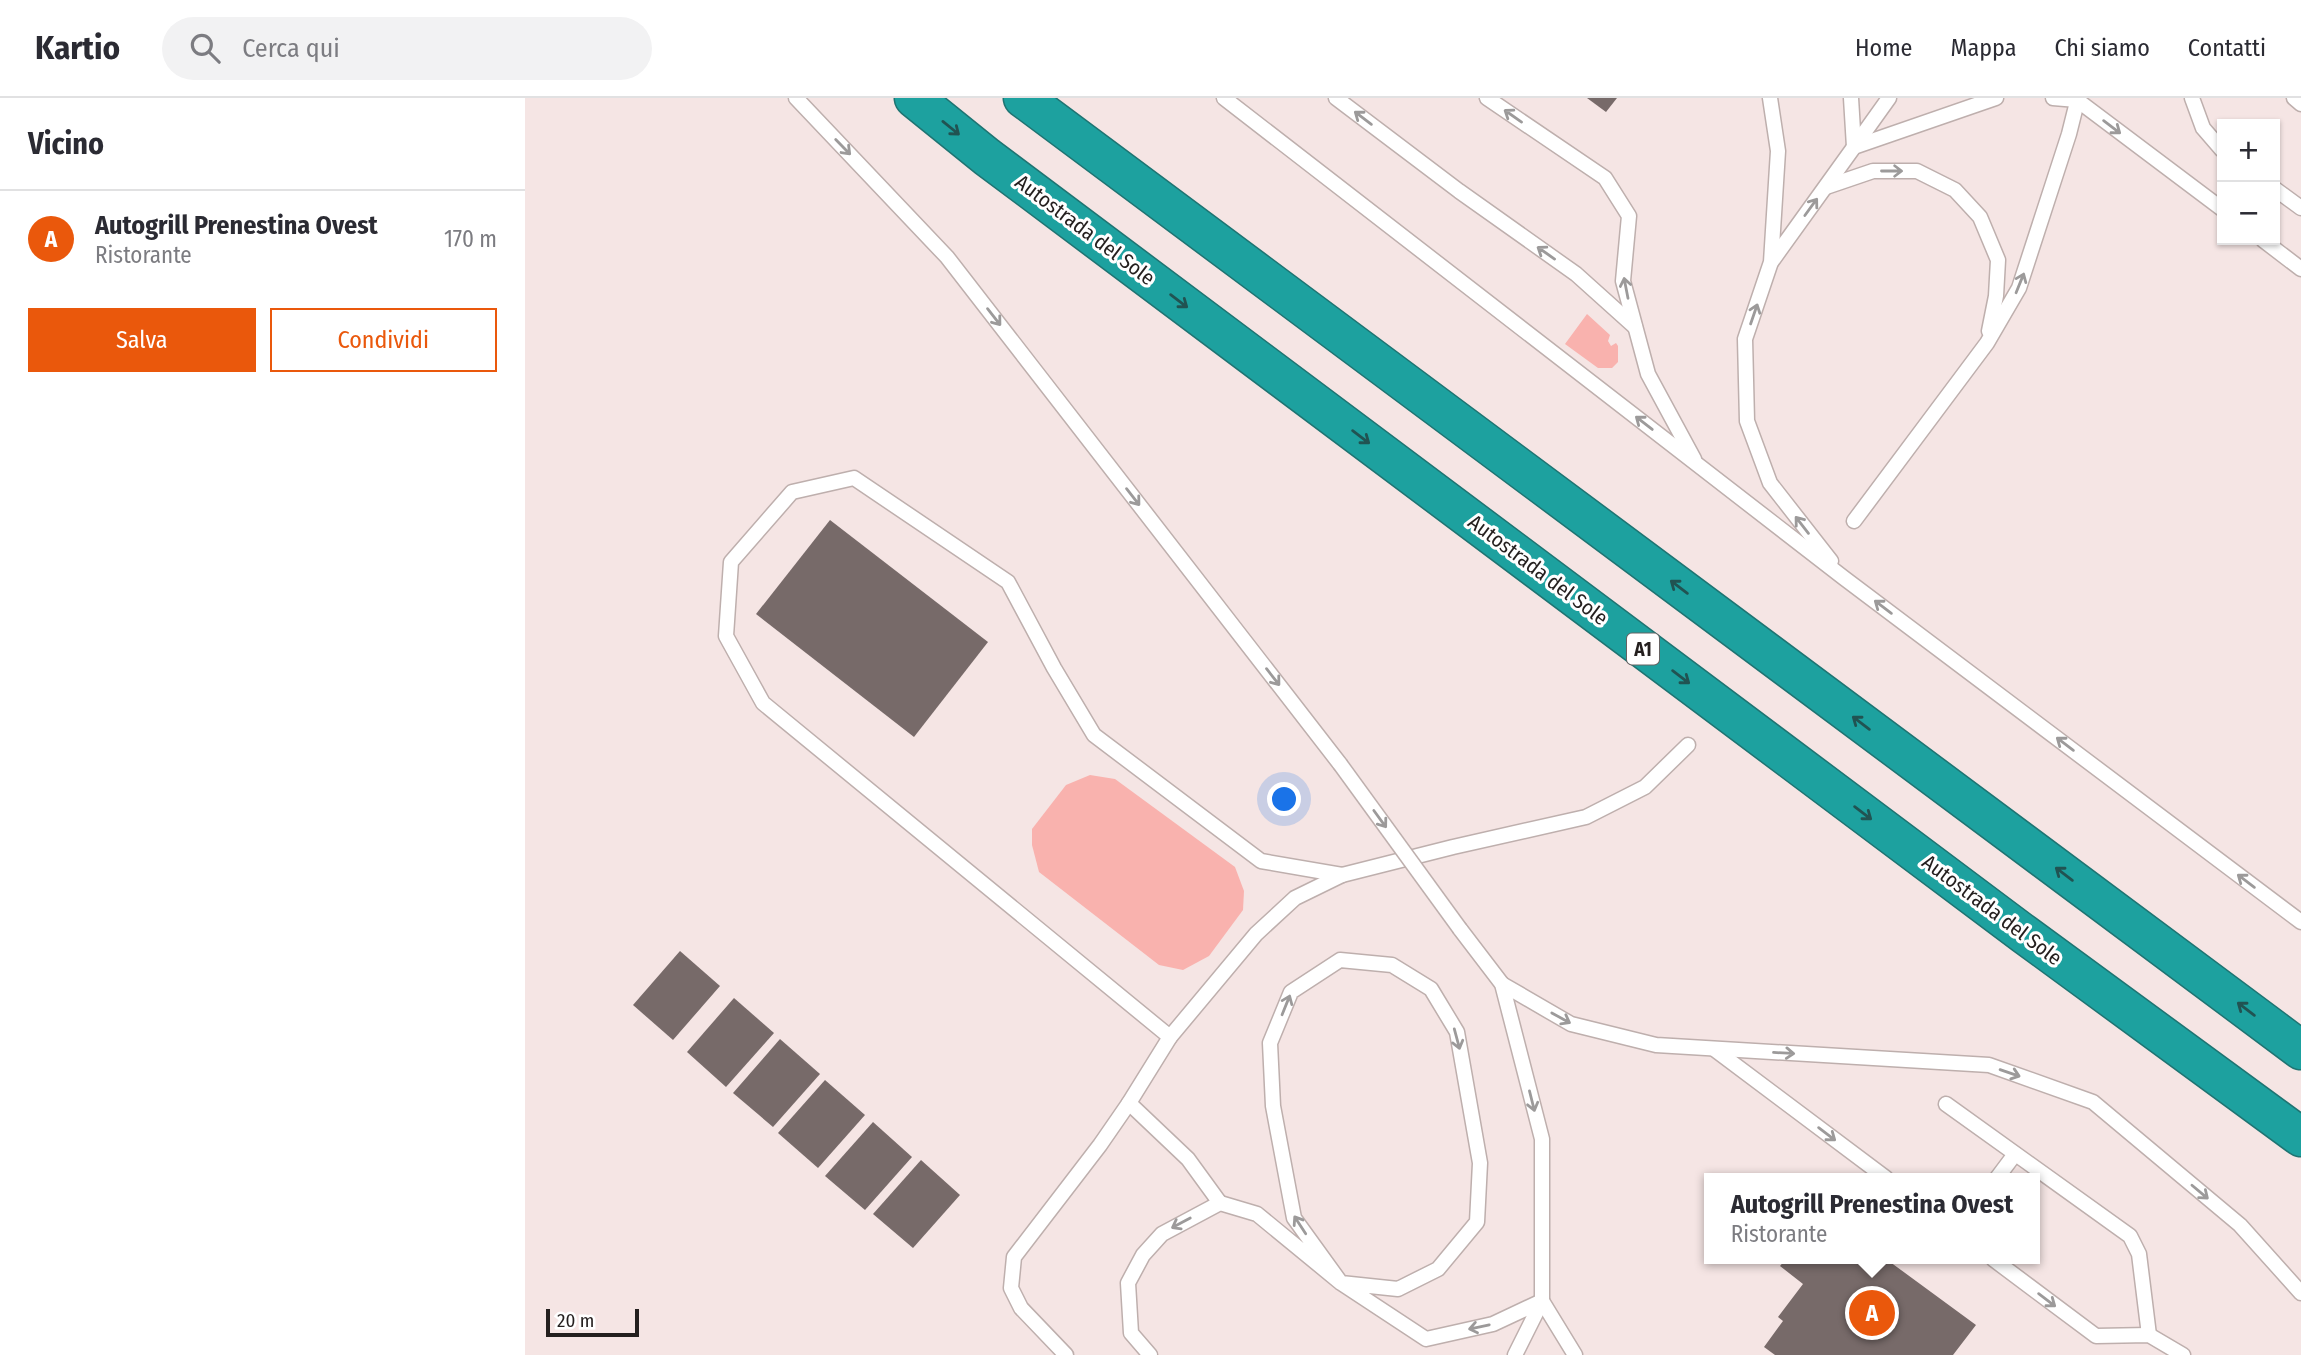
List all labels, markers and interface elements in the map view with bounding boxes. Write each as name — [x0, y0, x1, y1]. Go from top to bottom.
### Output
search box — [162, 17, 652, 80]
text: Kartio — [35, 28, 120, 68]
icon: search — [186, 29, 224, 67]
text: Cerca qui — [242, 33, 340, 64]
text: Home — [1855, 34, 1912, 62]
text: Mappa — [1950, 34, 2016, 62]
text: Chi siamo — [2054, 34, 2150, 62]
text: Contatti — [2188, 34, 2266, 62]
one-way arrow — [1504, 109, 1523, 123]
one-way arrow — [1354, 111, 1373, 126]
one-way arrow — [2103, 119, 2121, 134]
map controls — [2217, 119, 2280, 245]
button: + — [2217, 119, 2280, 182]
one-way arrow — [941, 120, 959, 135]
text: Vicino — [28, 126, 104, 162]
one-way arrow — [834, 139, 851, 156]
one-way arrow — [1880, 164, 1903, 178]
street label: Autostrada del Sole — [1010, 169, 1160, 291]
button: − — [2217, 182, 2280, 245]
one-way arrow — [1804, 198, 1819, 217]
text: Autogrill Prenestina Ovest — [95, 210, 378, 241]
text: A — [45, 225, 57, 253]
text: 170 m — [444, 225, 497, 253]
text: Ristorante — [95, 241, 192, 269]
one-way arrow — [1537, 246, 1556, 260]
one-way arrow — [2014, 273, 2027, 295]
one-way arrow — [1618, 277, 1632, 300]
one-way arrow — [1169, 293, 1188, 308]
one-way arrow — [1749, 303, 1761, 325]
button: Salva — [28, 308, 256, 372]
button: Condividi — [270, 308, 497, 372]
one-way arrow — [986, 308, 1001, 326]
one-way arrow — [1636, 416, 1654, 431]
one-way arrow — [1351, 430, 1370, 445]
one-way arrow — [1126, 487, 1141, 506]
street label: Autostrada del Sole — [1463, 509, 1613, 631]
one-way arrow — [1795, 516, 1810, 534]
one-way arrow — [1670, 580, 1689, 594]
one-way arrow — [1874, 600, 1892, 615]
road number: A1 — [1627, 634, 1659, 664]
one-way arrow — [1265, 667, 1280, 686]
one-way arrow — [1671, 669, 1689, 684]
one-way arrow — [1852, 716, 1871, 731]
one-way arrow — [2055, 737, 2074, 752]
your location — [1267, 782, 1301, 816]
one-way arrow — [1853, 805, 1872, 820]
one-way arrow — [1373, 809, 1387, 828]
street label: Autostrada del Sole — [1917, 849, 2067, 971]
one-way arrow — [2055, 866, 2073, 881]
one-way arrow — [2238, 873, 2256, 888]
one-way arrow — [1280, 994, 1293, 1016]
one-way arrow — [2237, 1002, 2256, 1017]
one-way arrow — [1551, 1011, 1571, 1025]
one-way arrow — [1451, 1028, 1464, 1050]
one-way arrow — [1772, 1047, 1795, 1060]
one-way arrow — [1999, 1068, 2021, 1080]
one-way arrow — [1526, 1090, 1539, 1112]
one-way arrow — [1817, 1126, 1835, 1141]
popup — [1704, 1173, 2040, 1264]
one-way arrow — [2191, 1184, 2209, 1200]
text: Autogrill Prenestina Ovest — [1731, 1189, 2013, 1220]
one-way arrow — [1292, 1216, 1307, 1235]
one-way arrow — [1171, 1217, 1192, 1231]
text: Ristorante — [1731, 1220, 1827, 1248]
pin: A — [1849, 1287, 1895, 1339]
one-way arrow — [2038, 1292, 2056, 1307]
scale bar — [546, 1306, 639, 1338]
text: 20 m — [557, 1309, 594, 1332]
one-way arrow — [1468, 1321, 1491, 1334]

